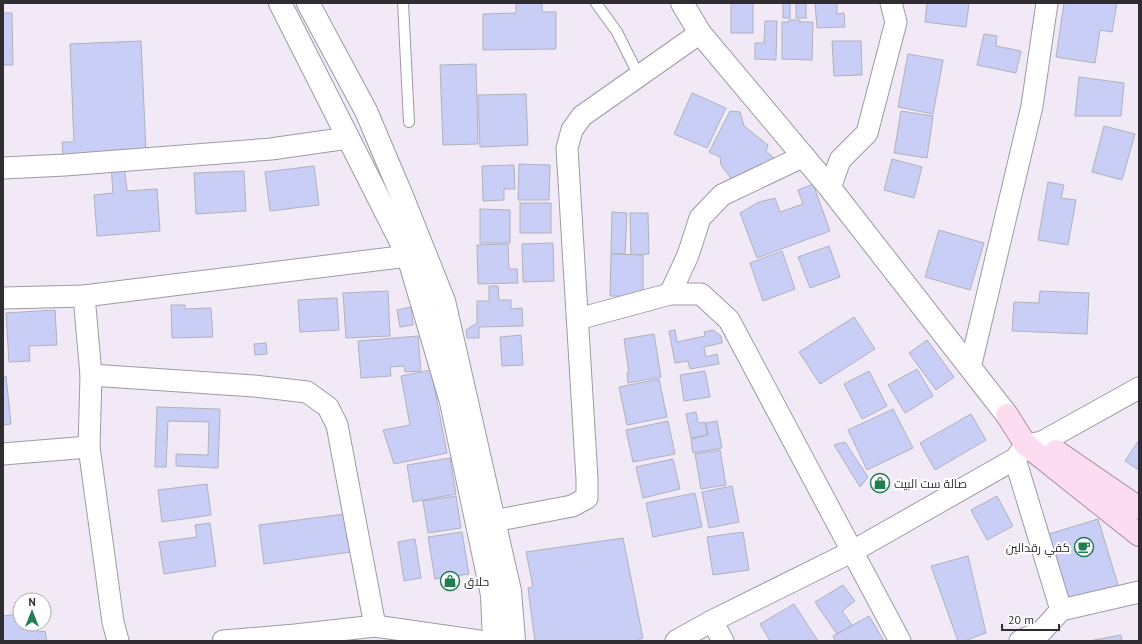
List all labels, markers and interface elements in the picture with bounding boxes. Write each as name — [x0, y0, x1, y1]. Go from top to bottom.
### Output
shop icon: صالة ست البيت — [869, 472, 891, 494]
place label: صالة ست البيت — [894, 476, 967, 491]
cafe icon: كفي رقدالين — [1073, 536, 1095, 558]
place label: كفي رقدالين — [1006, 540, 1070, 558]
shop icon: حلاق — [439, 570, 461, 592]
place label: حلاق — [464, 574, 489, 589]
north arrow — [12, 592, 52, 632]
text: N — [28, 595, 36, 609]
scale bar — [1002, 606, 1059, 632]
text: 20 m — [1008, 612, 1034, 627]

